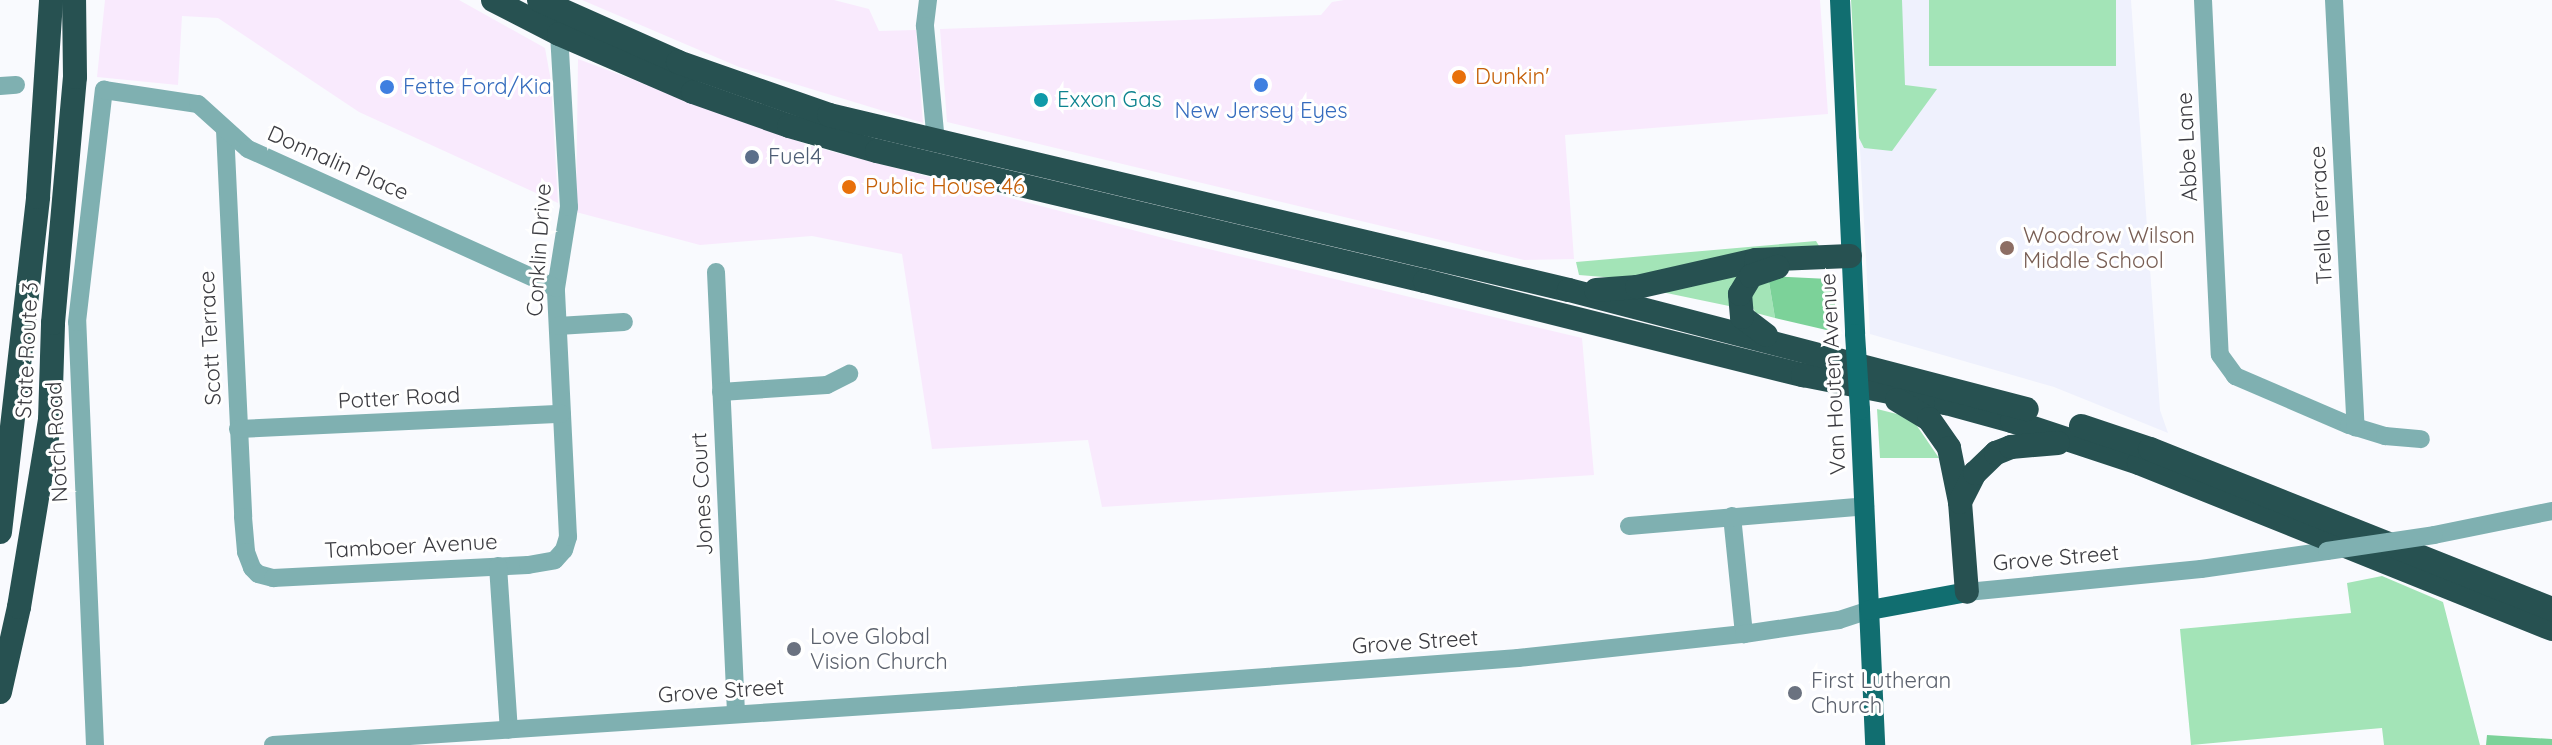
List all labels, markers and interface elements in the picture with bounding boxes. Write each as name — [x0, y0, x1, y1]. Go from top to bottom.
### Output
place label: Dunkin' — [1475, 64, 1549, 90]
marker: Dunkin' — [1450, 68, 1468, 86]
place label: Fette Ford/Kia — [403, 74, 552, 100]
marker: New Jersey Eyes — [1252, 76, 1270, 94]
marker: Fette Ford/Kia — [378, 78, 396, 96]
place label: Exxon Gas — [1057, 87, 1162, 113]
marker: Exxon Gas — [1032, 91, 1050, 109]
street label: Abbe Lane — [2171, 92, 2203, 202]
place label: New Jersey Eyes — [1174, 98, 1348, 124]
street label: Donnalin Place — [263, 120, 413, 206]
place label: Fuel4 — [768, 144, 822, 170]
street label: Trella Terrace — [2304, 145, 2338, 285]
marker: Fuel4 — [743, 148, 761, 166]
place label: Public House 46 — [865, 174, 1025, 200]
marker: Public House 46 — [840, 178, 858, 196]
street label: Conklin Drive — [521, 183, 557, 317]
place label: Woodrow Wilson Middle School — [2023, 222, 2195, 274]
marker: Woodrow Wilson Middle School — [1998, 239, 2016, 257]
street label: Scott Terrace — [193, 270, 227, 406]
street label: Van Houten Avenue — [1815, 273, 1851, 475]
street label: State Route 3 — [10, 281, 44, 419]
street label: Notch Road — [41, 381, 73, 503]
street label: Potter Road — [337, 382, 461, 414]
street label: Jones Court — [686, 432, 718, 556]
street label: Tamboer Avenue — [324, 528, 498, 564]
street label: Grove Street — [1992, 539, 2120, 577]
place label: Love Global Vision Church — [810, 623, 948, 674]
street label: Grove Street — [1351, 624, 1479, 660]
marker: Love Global Vision Church — [785, 640, 803, 658]
place label: First Lutheran Church — [1811, 667, 1951, 718]
street label: Grove Street — [657, 673, 785, 709]
marker: First Lutheran Church — [1786, 684, 1804, 702]

